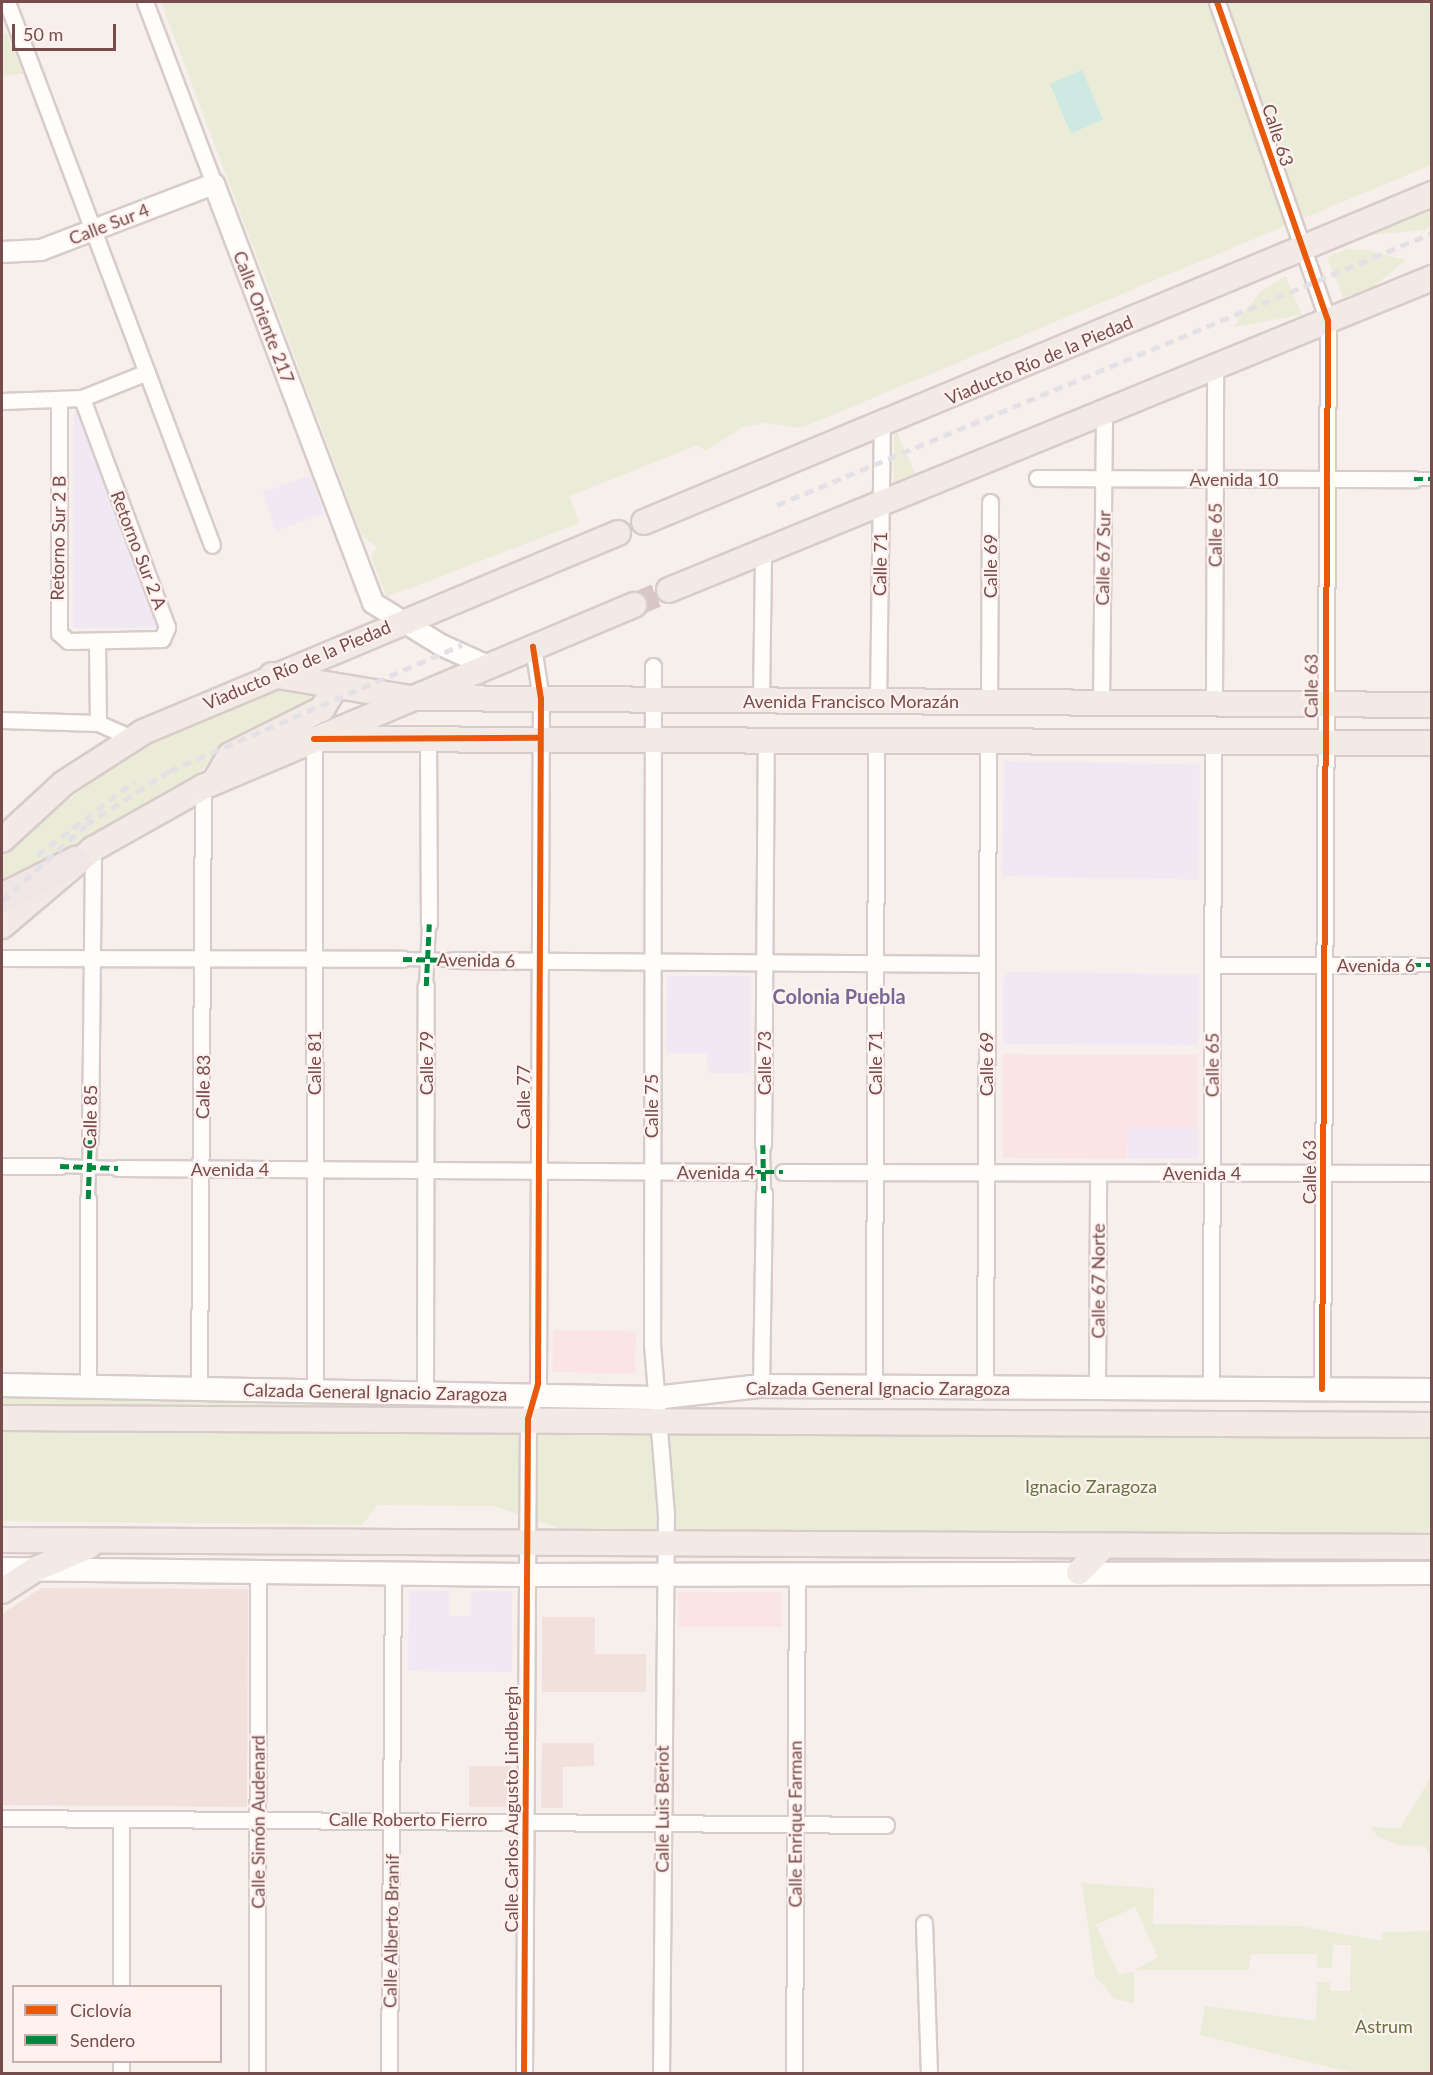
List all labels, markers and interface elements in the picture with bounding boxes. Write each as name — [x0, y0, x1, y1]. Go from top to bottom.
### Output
scale bar — [15, 12, 118, 50]
text: 50 m — [23, 23, 63, 45]
street label: Calle 63 — [1258, 101, 1298, 169]
street label: Calle Sur 4 — [66, 199, 152, 249]
street label: Calle Oriente 217 — [229, 248, 299, 386]
street label: Viaducto Río de la Piedad — [942, 311, 1136, 409]
street label: Avenida 10 — [1190, 468, 1278, 490]
street label: Retorno Sur 2 B — [46, 475, 70, 601]
street label: Retorno Sur 2 A — [106, 487, 172, 613]
street label: Calle 65 — [1204, 503, 1226, 567]
street label: Calle 67 Sur — [1091, 510, 1115, 606]
street label: Calle 71 — [869, 532, 891, 596]
street label: Calle 69 — [979, 534, 1001, 598]
street label: Viaducto Río de la Piedad — [200, 616, 394, 714]
street label: Calle 63 — [1300, 654, 1322, 718]
street label: Avenida Francisco Morazán — [743, 690, 959, 712]
street label: Avenida 6 — [437, 949, 515, 971]
street label: Avenida 6 — [1337, 954, 1415, 976]
district label: Colonia Puebla — [772, 984, 906, 1008]
street label: Calle 81 — [303, 1031, 325, 1095]
street label: Calle 79 — [415, 1031, 437, 1095]
street label: Calle 73 — [753, 1031, 775, 1095]
street label: Calle 71 — [864, 1031, 886, 1095]
street label: Calle 69 — [975, 1032, 997, 1096]
street label: Calle 65 — [1201, 1033, 1223, 1097]
street label: Calle 83 — [192, 1055, 214, 1119]
street label: Calle 77 — [512, 1065, 534, 1129]
street label: Calle 75 — [640, 1074, 662, 1138]
street label: Calle 85 — [79, 1085, 101, 1149]
street label: Calle 63 — [1298, 1140, 1320, 1204]
street label: Avenida 4 — [191, 1158, 269, 1180]
street label: Avenida 4 — [677, 1161, 755, 1183]
street label: Avenida 4 — [1163, 1162, 1241, 1184]
street label: Calle 67 Norte — [1087, 1223, 1109, 1339]
street label: Calzada General Ignacio Zaragoza — [746, 1377, 1010, 1399]
street label: Calzada General Ignacio Zaragoza — [243, 1379, 507, 1405]
park label: Ignacio Zaragoza — [1025, 1475, 1157, 1497]
street label: Calle Carlos Augusto Lindbergh — [500, 1685, 522, 1933]
street label: Calle Simón Audenard — [247, 1735, 269, 1909]
street label: Calle Enrique Farman — [784, 1740, 806, 1908]
street label: Calle Luis Beriot — [651, 1745, 673, 1873]
street label: Calle Roberto Fierro — [329, 1808, 487, 1830]
street label: Calle Alberto Branif — [379, 1853, 403, 2009]
legend — [12, 1985, 222, 2063]
text: Ciclovía — [70, 1999, 132, 2021]
park label: Astrum — [1355, 2015, 1413, 2037]
text: Sendero — [70, 2029, 135, 2051]

